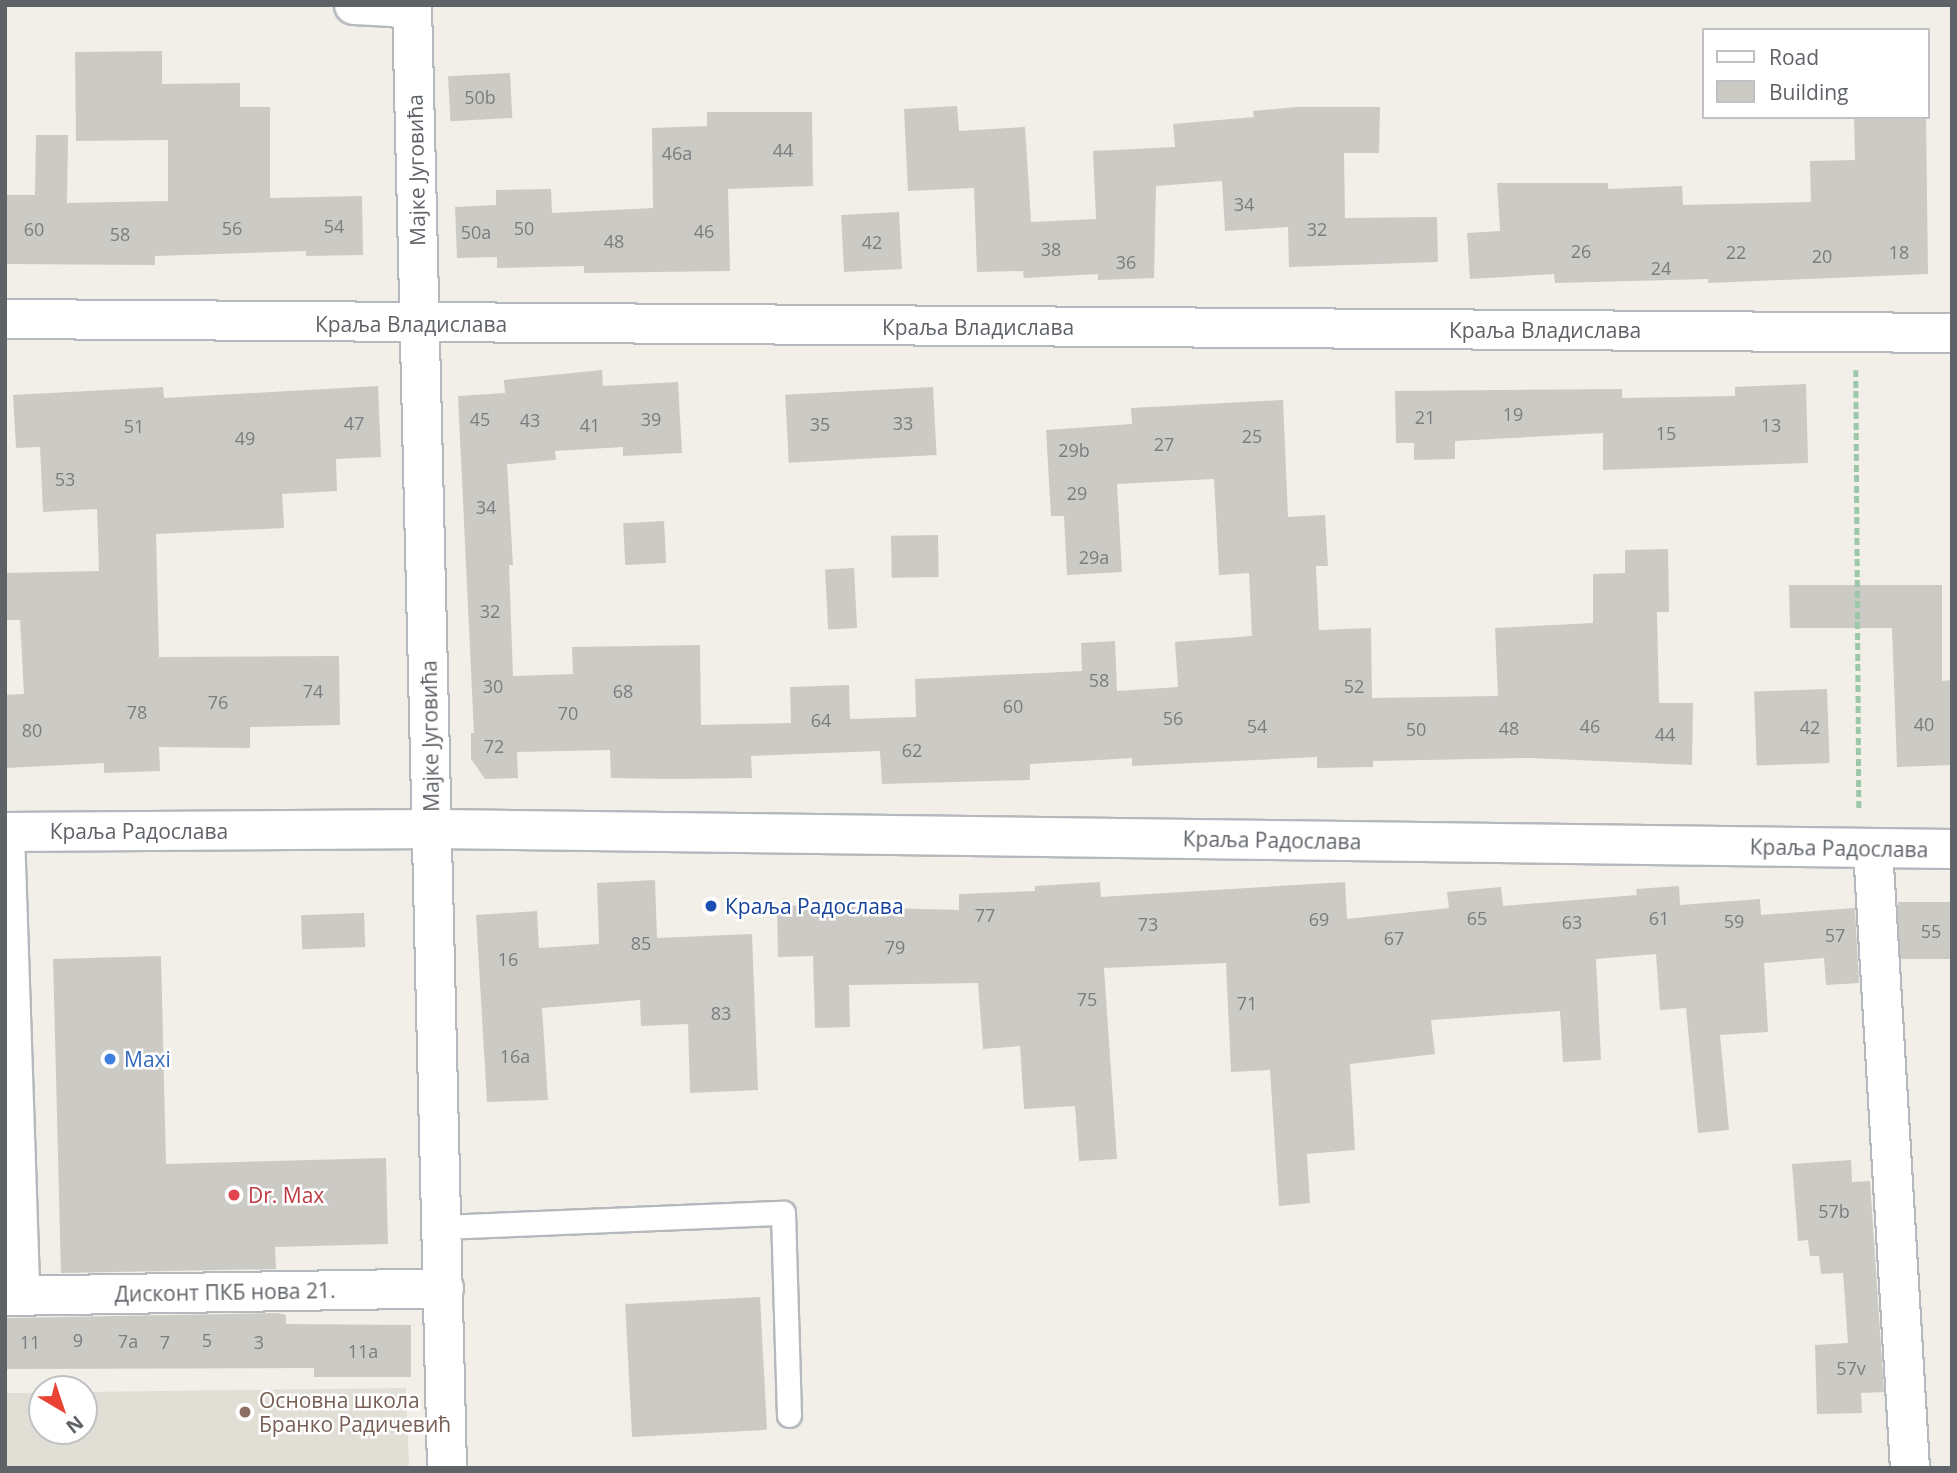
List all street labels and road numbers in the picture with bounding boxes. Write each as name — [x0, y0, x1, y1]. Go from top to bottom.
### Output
street label: Мајке Југовића — [402, 94, 430, 246]
street label: Краља Владислава — [315, 311, 507, 337]
street label: Краља Владислава — [882, 314, 1074, 340]
street label: Краља Владислава — [1449, 317, 1641, 343]
street label: Мајке Југовића — [416, 660, 444, 812]
street label: Краља Радослава — [50, 818, 228, 844]
street label: Краља Радослава — [1183, 826, 1361, 854]
street label: Краља Радослава — [1750, 834, 1928, 862]
street label: Дисконт ПКБ нова 21. — [114, 1277, 336, 1307]

